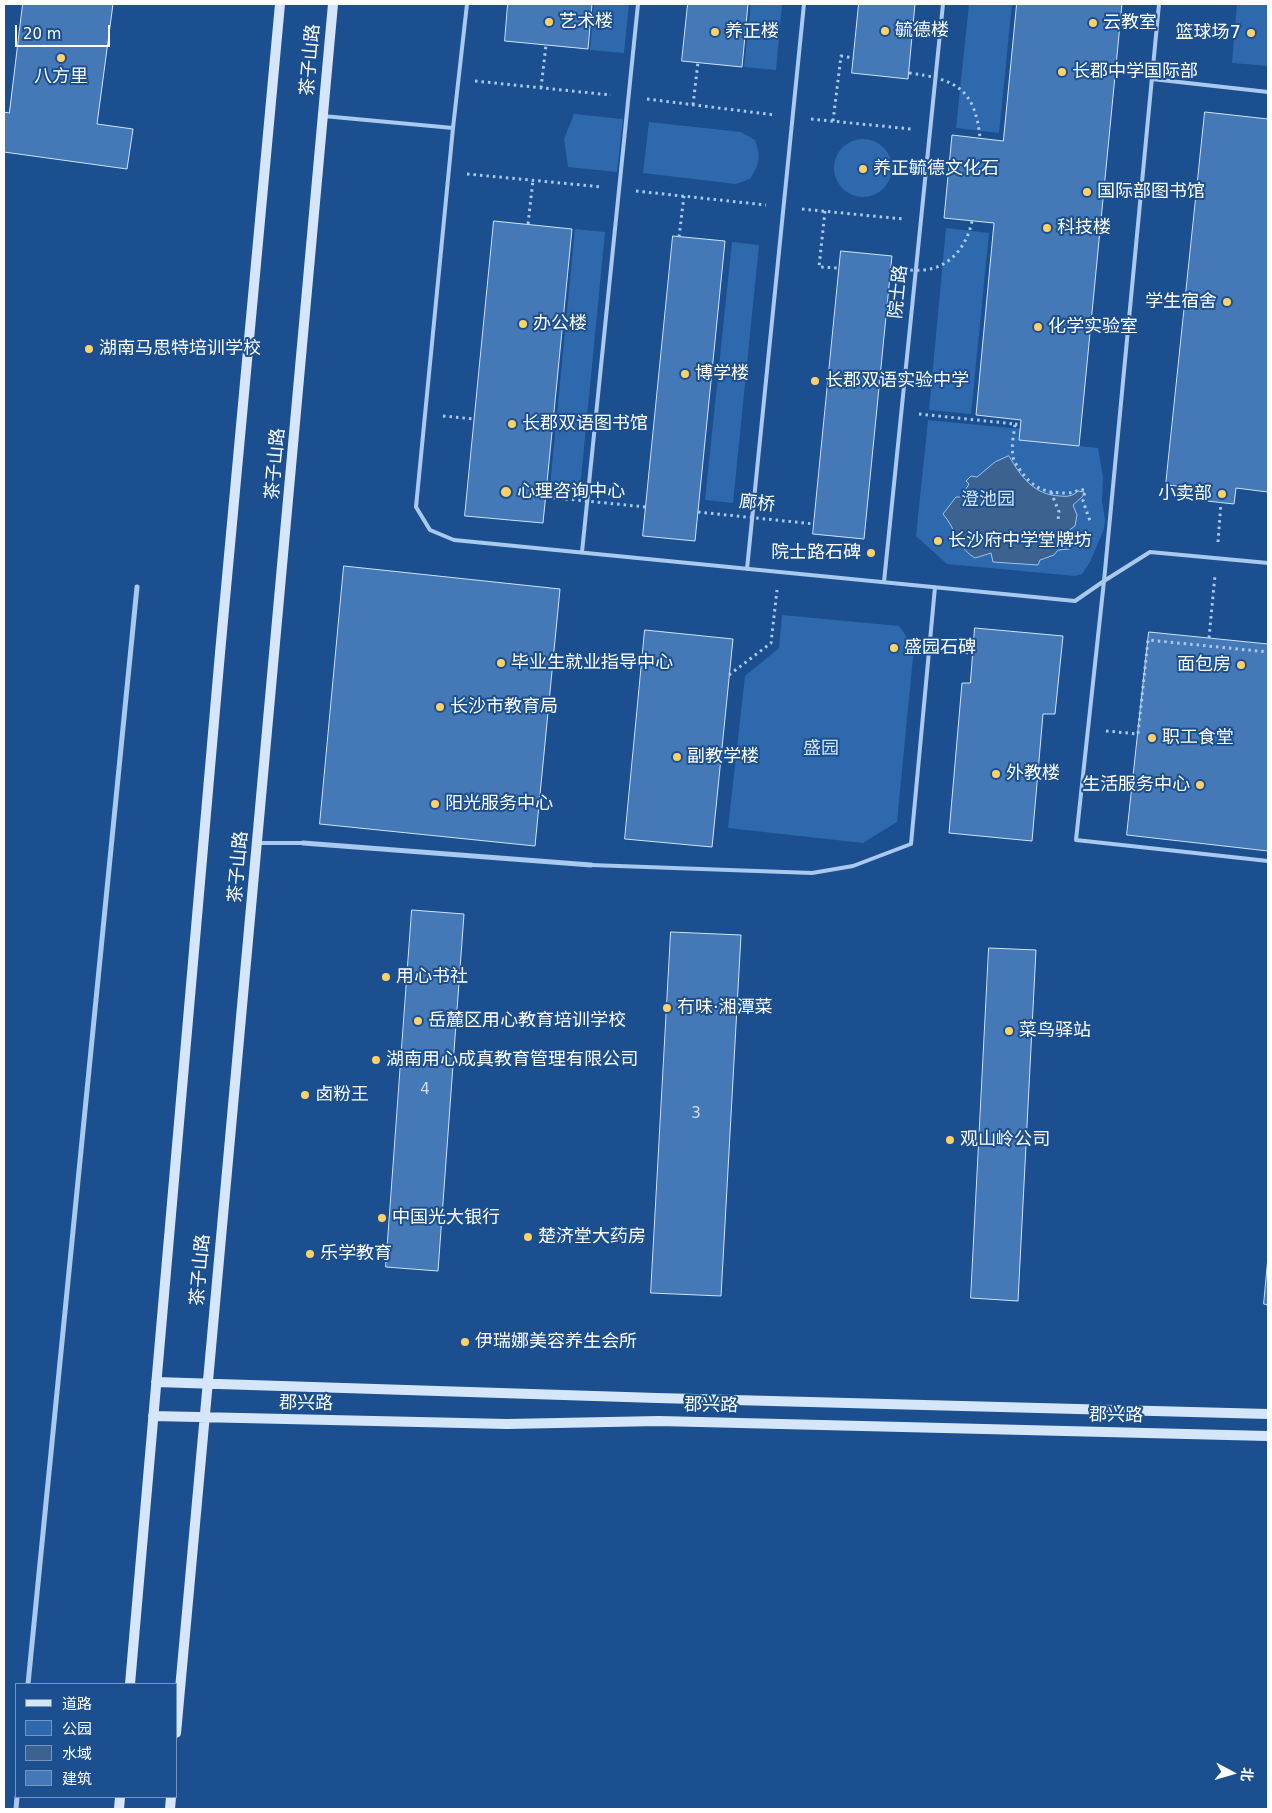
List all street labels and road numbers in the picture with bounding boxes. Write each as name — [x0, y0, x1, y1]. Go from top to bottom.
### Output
street label: 茶子山路 — [297, 23, 325, 97]
street label: 院士路 — [885, 264, 913, 320]
street label: 茶子山路 — [262, 427, 290, 501]
street label: 廊桥 — [738, 491, 776, 517]
street label: 茶子山路 — [225, 830, 253, 904]
street label: 茶子山路 — [187, 1233, 215, 1307]
street label: 郡兴路 — [279, 1393, 333, 1415]
street label: 郡兴路 — [684, 1395, 738, 1417]
street label: 郡兴路 — [1089, 1405, 1143, 1427]

